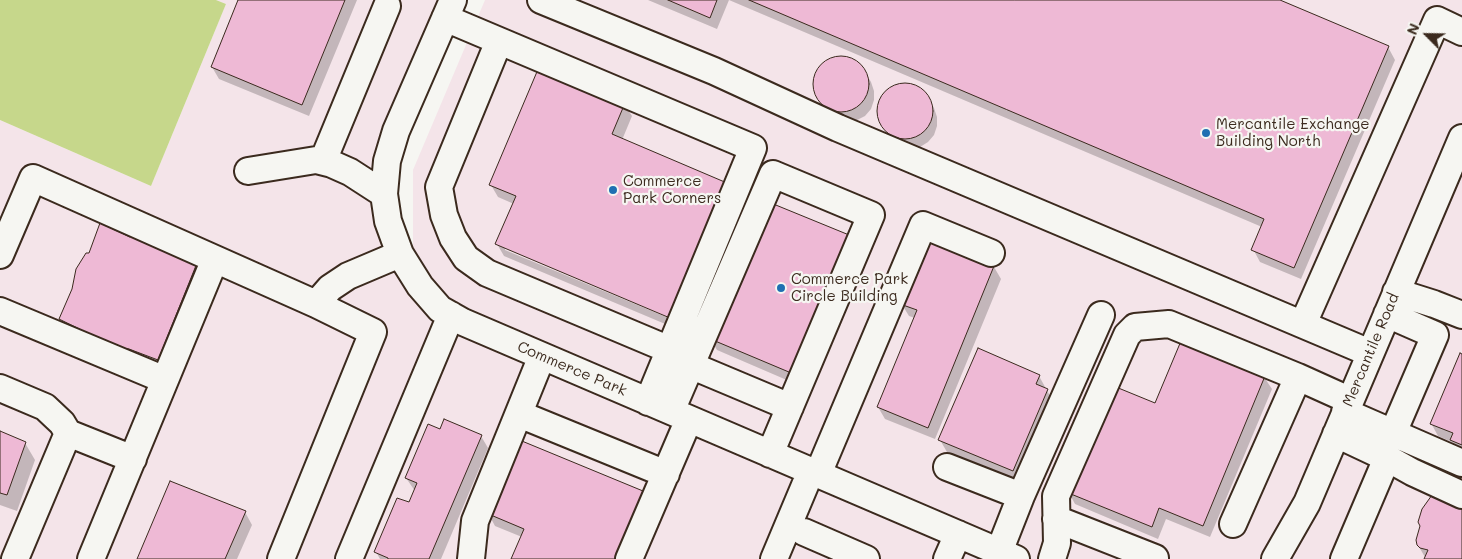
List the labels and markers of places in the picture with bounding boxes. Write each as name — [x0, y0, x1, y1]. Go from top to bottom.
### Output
place label: Mercantile Exchange Building North — [1216, 115, 1369, 150]
marker: Mercantile Exchange Building North — [1200, 127, 1212, 139]
place label: Commerce Park Corners — [623, 172, 721, 207]
marker: Commerce Park Corners — [607, 184, 619, 196]
place label: Commerce Park Circle Building — [791, 270, 908, 305]
marker: Commerce Park Circle Building — [775, 282, 787, 294]

